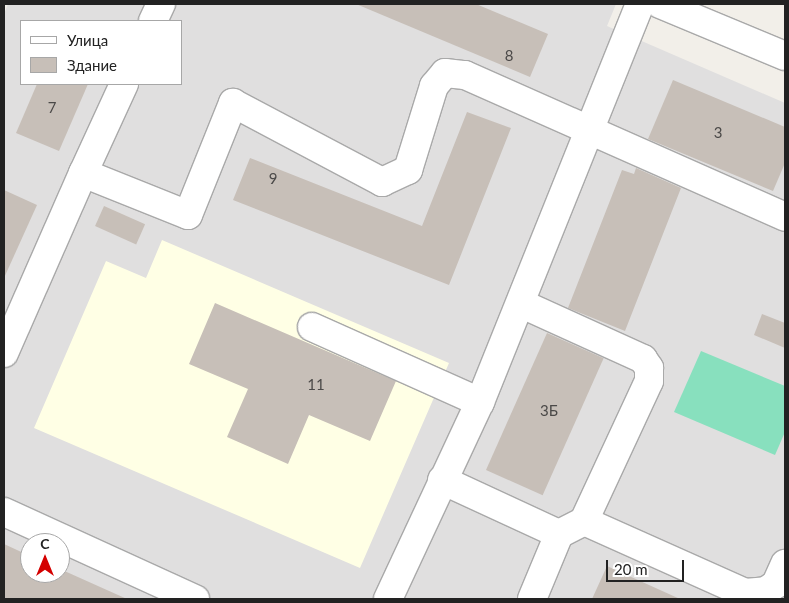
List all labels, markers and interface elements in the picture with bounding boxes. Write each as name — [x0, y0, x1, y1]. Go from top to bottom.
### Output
legend — [20, 20, 182, 85]
text: Улица — [67, 31, 108, 49]
house number: 8 — [505, 47, 513, 65]
text: Здание — [67, 56, 117, 74]
house number: 7 — [48, 99, 56, 117]
house number: 3 — [714, 124, 722, 142]
house number: 9 — [269, 170, 277, 188]
house number: 11 — [307, 376, 325, 394]
house number: 3Б — [540, 402, 558, 420]
north arrow — [20, 533, 70, 583]
text: С — [40, 535, 50, 552]
scale bar — [609, 550, 686, 582]
text: 20 m — [614, 560, 648, 578]

